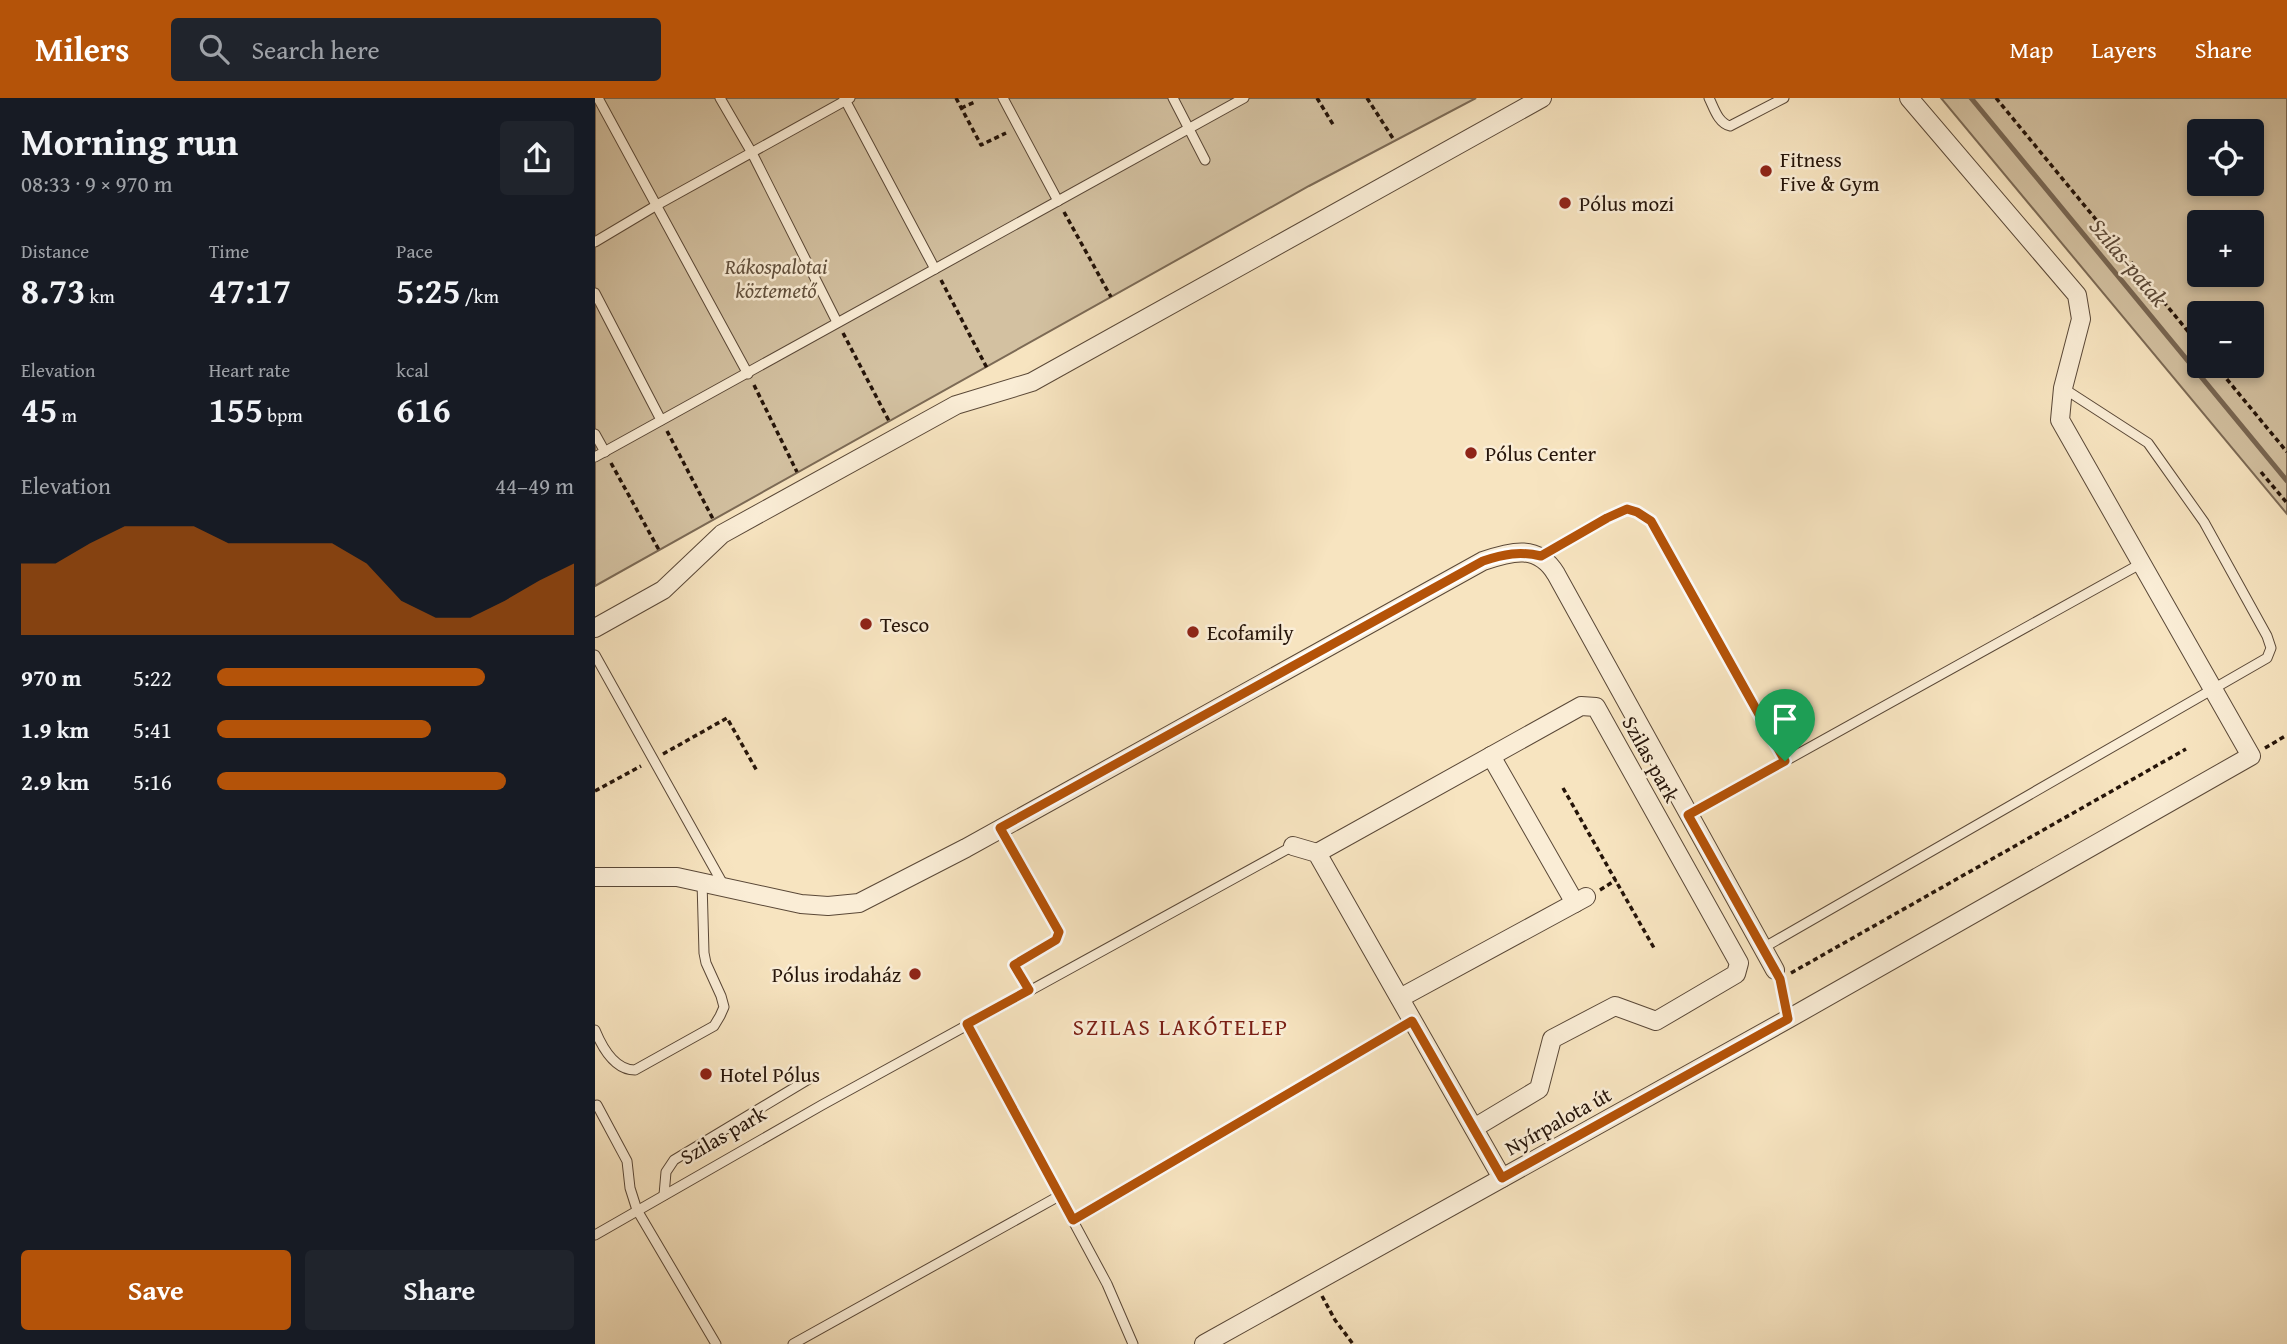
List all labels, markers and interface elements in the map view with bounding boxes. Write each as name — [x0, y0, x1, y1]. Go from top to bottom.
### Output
search box — [171, 18, 661, 81]
text: Milers — [35, 25, 129, 73]
icon: search — [195, 30, 233, 68]
text: Search here — [251, 30, 380, 69]
text: Map — [2010, 32, 2053, 67]
text: Layers — [2091, 32, 2157, 67]
text: Share — [2195, 32, 2252, 67]
text: Morning run — [21, 113, 238, 169]
map controls — [2187, 119, 2264, 378]
button: locate — [2187, 119, 2264, 196]
button: share — [500, 121, 574, 195]
place label: Fitness Five & Gym — [1780, 144, 1879, 199]
marker: Fitness Five & Gym — [1758, 163, 1774, 179]
text: 08:33 · 9 × 970 m — [21, 167, 173, 200]
place label: Pólus mozi — [1579, 188, 1674, 219]
marker: Pólus mozi — [1557, 195, 1573, 211]
water label: Szilas-patak — [2082, 210, 2176, 314]
button: + — [2187, 210, 2264, 287]
text: Distance — [21, 237, 89, 265]
text: Time — [209, 237, 249, 265]
text: Pace — [396, 237, 433, 265]
park label: Rákospalotai köztemető — [724, 251, 828, 306]
text: 8.73 — [21, 265, 85, 316]
text: 47:17 — [209, 265, 291, 316]
text: 5:25 — [396, 265, 461, 316]
text: km — [85, 282, 115, 310]
text: /km — [461, 282, 499, 310]
button: − — [2187, 301, 2264, 378]
text: Elevation — [21, 356, 95, 384]
text: Heart rate — [209, 356, 290, 384]
text: kcal — [396, 356, 429, 384]
text: 45 — [21, 384, 57, 435]
text: 155 — [209, 384, 263, 435]
text: 616 — [396, 384, 451, 435]
text: m — [57, 401, 77, 429]
text: bpm — [263, 401, 303, 429]
place label: Pólus Center — [1485, 438, 1597, 469]
marker: Pólus Center — [1463, 445, 1479, 461]
text: Elevation — [21, 469, 111, 502]
text: 44–49 m — [495, 469, 574, 502]
place label: Tesco — [880, 609, 929, 640]
marker: Tesco — [858, 616, 874, 632]
place label: Ecofamily — [1207, 617, 1294, 648]
marker: Ecofamily — [1185, 624, 1201, 640]
text: 970 m — [21, 661, 82, 694]
text: 5:22 — [133, 661, 172, 694]
pin — [1755, 689, 1815, 761]
icon: arrive — [1766, 700, 1804, 738]
street label: Szilas park — [1614, 710, 1688, 808]
text: 1.9 km — [21, 713, 89, 746]
text: 5:41 — [133, 713, 172, 746]
text: 2.9 km — [21, 765, 89, 798]
text: 5:16 — [133, 765, 172, 798]
place label: Pólus irodaház — [772, 959, 901, 990]
marker: Pólus irodaház — [907, 966, 923, 982]
district label: SZILAS LAKÓTELEP — [1073, 1010, 1289, 1043]
place label: Hotel Pólus — [720, 1059, 820, 1090]
marker: Hotel Pólus — [698, 1066, 714, 1082]
street label: Nyírpalota út — [1499, 1079, 1617, 1163]
street label: Szilas park — [674, 1098, 772, 1172]
button: Save — [21, 1250, 291, 1330]
button: Share — [305, 1250, 574, 1330]

